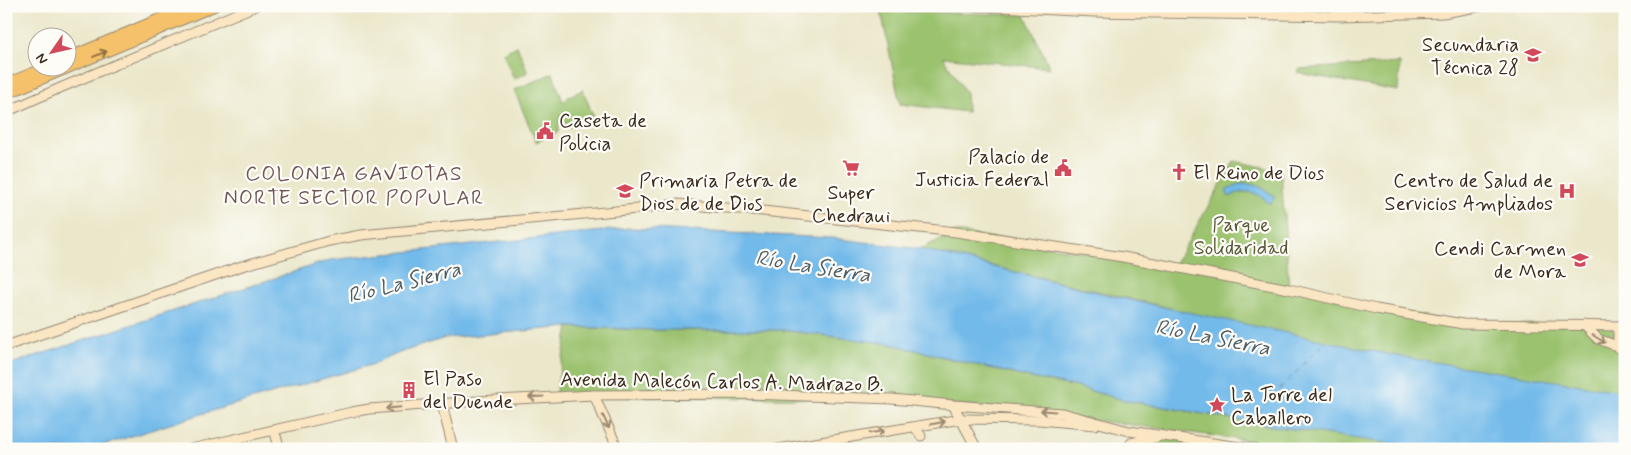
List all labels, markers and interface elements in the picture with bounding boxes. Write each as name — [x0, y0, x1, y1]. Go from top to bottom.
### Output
north arrow — [28, 28, 78, 78]
place label: Secundaria Técnica 28 — [1422, 32, 1519, 82]
school or university icon: Secundaria Técnica 28 — [1523, 45, 1543, 65]
one-way arrow — [92, 49, 107, 58]
text: N — [32, 50, 52, 68]
place label: Caseta de Policia — [559, 108, 647, 158]
public building icon: Caseta de Policia — [535, 121, 555, 141]
place label: Palacio de Justicia Federal — [915, 144, 1049, 194]
supermarket icon: Super Chedraui — [841, 158, 861, 178]
public building icon: Palacio de Justicia Federal — [1053, 158, 1073, 178]
district label: COLONIA GAVIOTAS NORTE SECTOR POPULAR — [224, 160, 484, 212]
place label: El Reino de Dios — [1193, 160, 1324, 187]
church icon: El Reino de Dios — [1169, 162, 1189, 182]
place label: Primaria Petra de Dios de de Dios — [639, 168, 798, 218]
place label: Centro de Salud de Servicios Ampliados — [1385, 168, 1553, 218]
place label: Super Chedraui — [812, 180, 890, 230]
school or university icon: Primaria Petra de Dios de de Dios — [615, 181, 635, 201]
hospital icon: Centro de Salud de Servicios Ampliados — [1557, 181, 1577, 201]
park label: Parque Solidaridad — [1194, 212, 1288, 262]
place label: Cendi Carmen de Mora — [1434, 236, 1567, 286]
water label: Río La Sierra — [754, 244, 872, 290]
school or university icon: Cendi Carmen de Mora — [1570, 250, 1590, 270]
water label: Río La Sierra — [345, 255, 464, 311]
water label: Río La Sierra — [1153, 313, 1272, 363]
one-way arrow — [1592, 334, 1606, 344]
place label: El Paso del Duende — [423, 366, 513, 416]
street label: Avenida Malecón Carlos A. Madrazo B. — [560, 366, 884, 399]
building icon: El Paso del Duende — [399, 380, 419, 400]
place label: La Torre del Caballero — [1231, 382, 1332, 432]
one-way arrow — [528, 393, 544, 402]
place icon: La Torre del Caballero — [1207, 395, 1227, 415]
one-way arrow — [385, 403, 401, 413]
one-way arrow — [1040, 407, 1056, 416]
one-way arrow — [602, 414, 611, 429]
one-way arrow — [929, 418, 945, 428]
one-way arrow — [869, 427, 885, 437]

